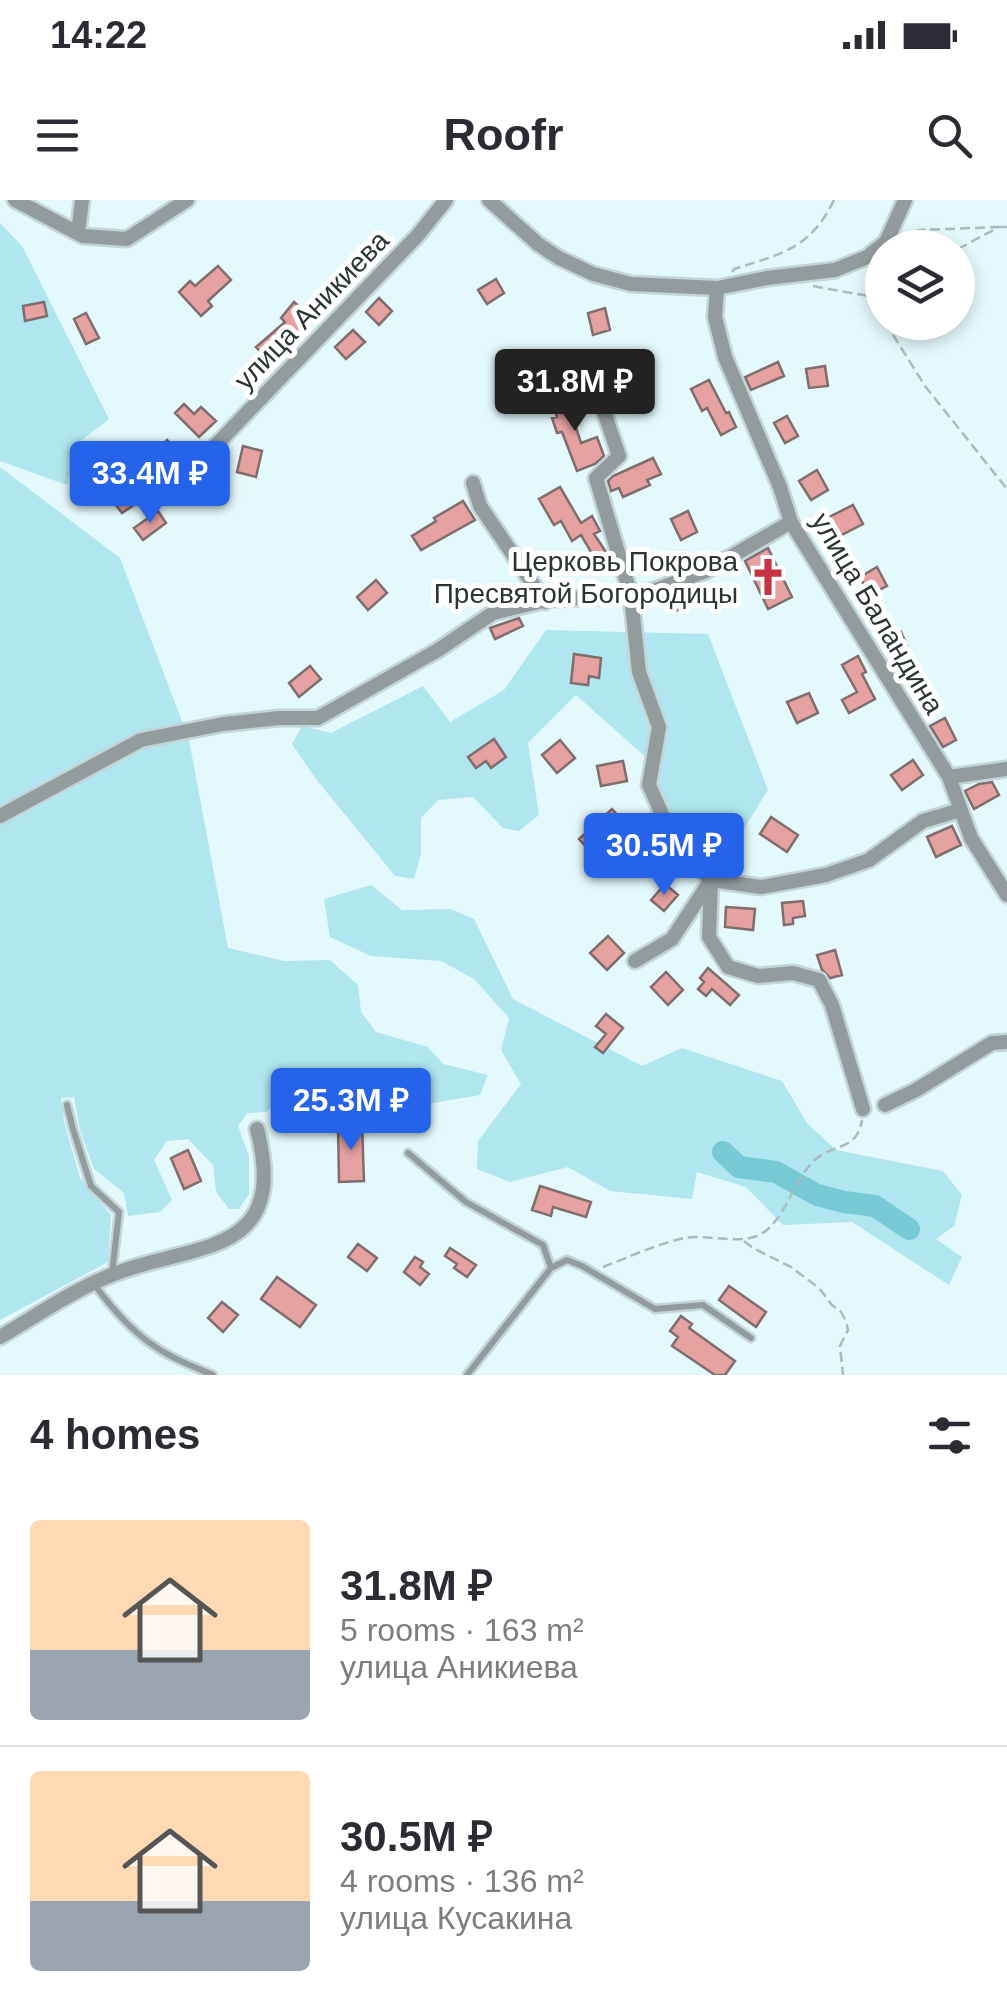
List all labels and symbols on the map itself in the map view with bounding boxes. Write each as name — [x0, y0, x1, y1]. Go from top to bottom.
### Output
street label: улица Аникиева — [228, 224, 395, 396]
pin: 31.8M ₽ — [483, 349, 667, 434]
pin: 33.4M ₽ — [58, 441, 242, 526]
street label: улица Баландина — [805, 507, 950, 720]
place label: Церковь Покрова Пресвятой Богородицы — [434, 546, 738, 609]
church icon: Церковь Покрова Пресвятой Богородицы — [747, 556, 789, 598]
pin: 30.5M ₽ — [572, 813, 756, 898]
pin: 25.3M ₽ — [259, 1068, 443, 1153]

